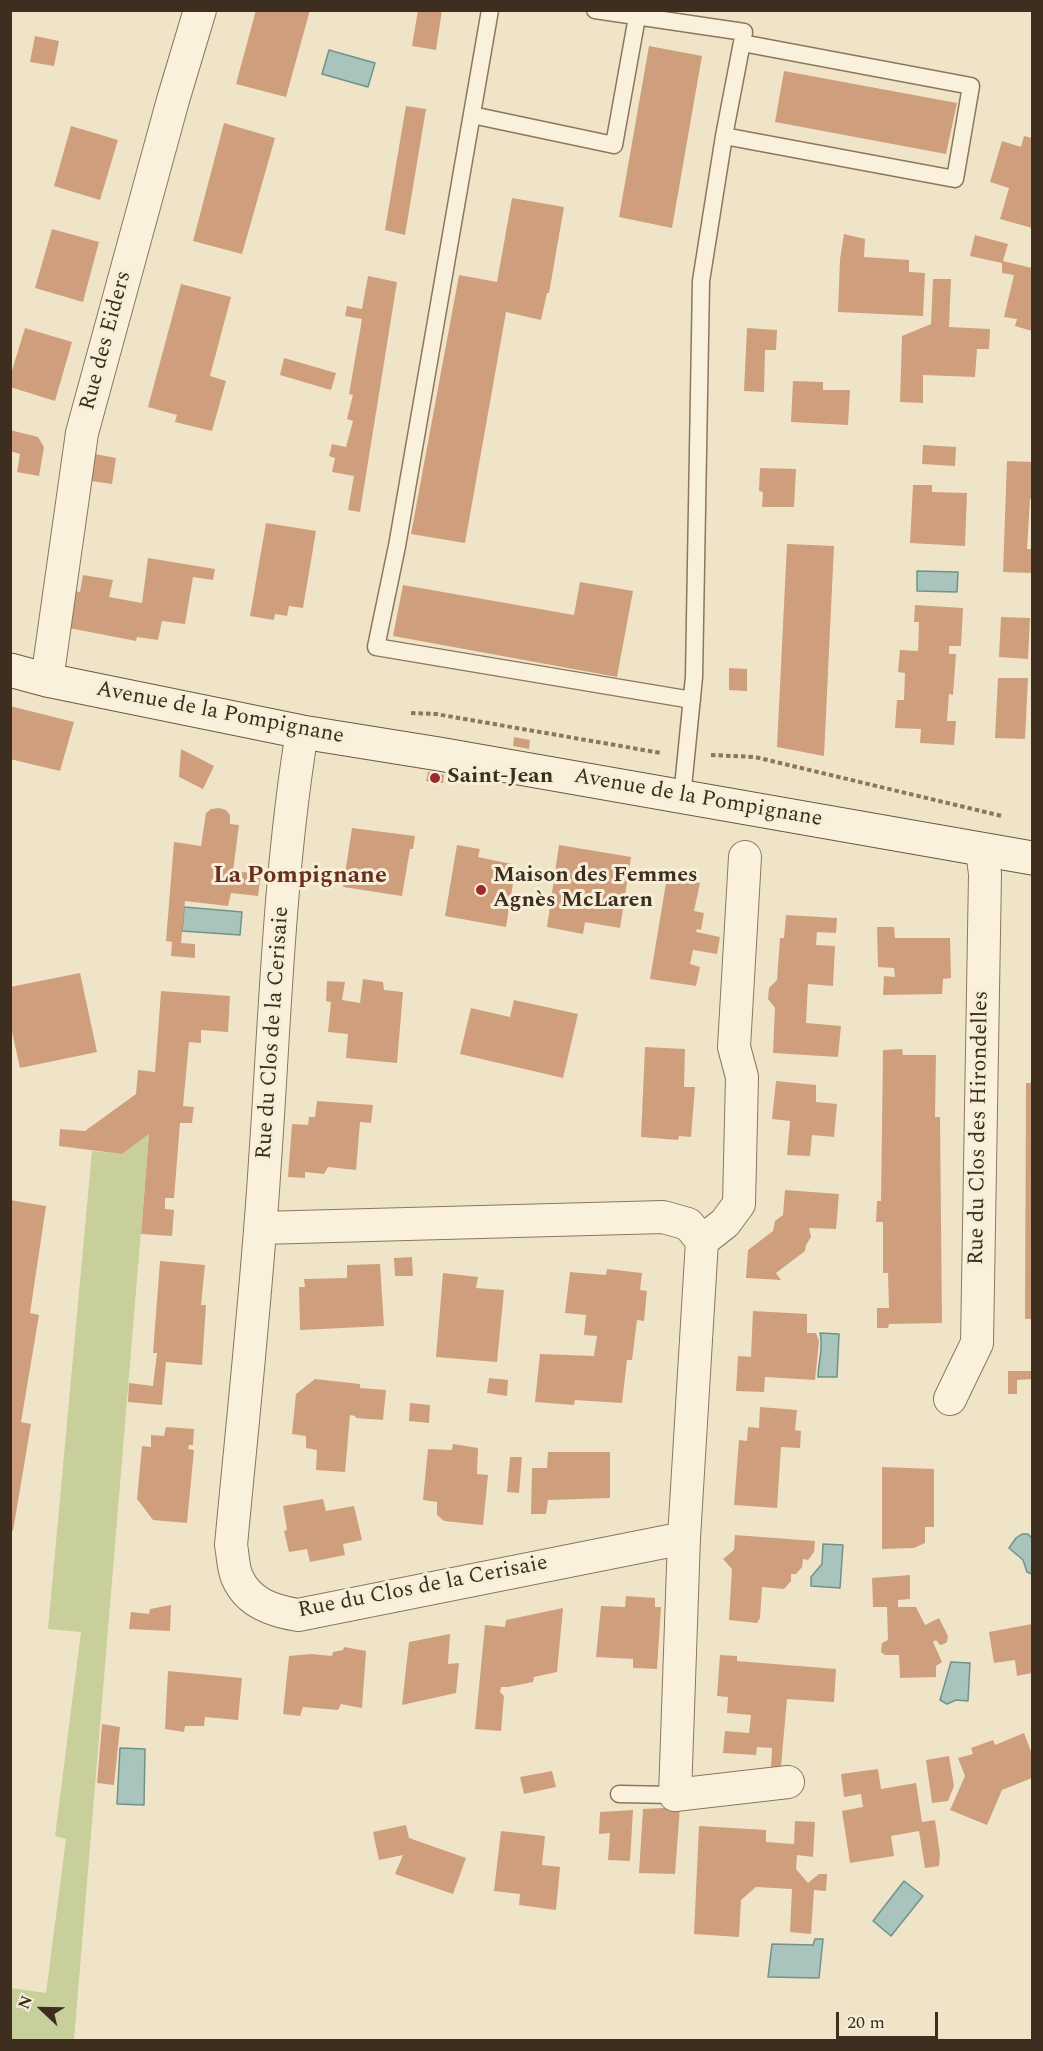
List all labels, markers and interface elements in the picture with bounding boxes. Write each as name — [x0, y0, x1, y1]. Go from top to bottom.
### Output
street label: Rue des Eiders — [76, 268, 138, 414]
street label: Avenue de la Pompignane — [94, 677, 346, 751]
street label: Avenue de la Pompignane — [572, 764, 824, 834]
place label: Saint-Jean — [447, 765, 553, 791]
marker: Saint-Jean — [428, 771, 442, 785]
district label: La Pompignane — [213, 863, 387, 891]
place label: Maison des Femmes Agnès McLaren — [493, 864, 698, 915]
marker: Maison des Femmes Agnès McLaren — [474, 883, 488, 897]
street label: Rue du Clos de la Cerisaie — [252, 906, 296, 1160]
street label: Rue du Clos des Hirondelles — [964, 990, 996, 1266]
street label: Rue du Clos de la Cerisaie — [296, 1551, 550, 1625]
north arrow — [12, 1979, 72, 2039]
text: N — [12, 1992, 39, 2013]
scale bar — [839, 2000, 941, 2038]
text: 20 m — [847, 2009, 885, 2036]

